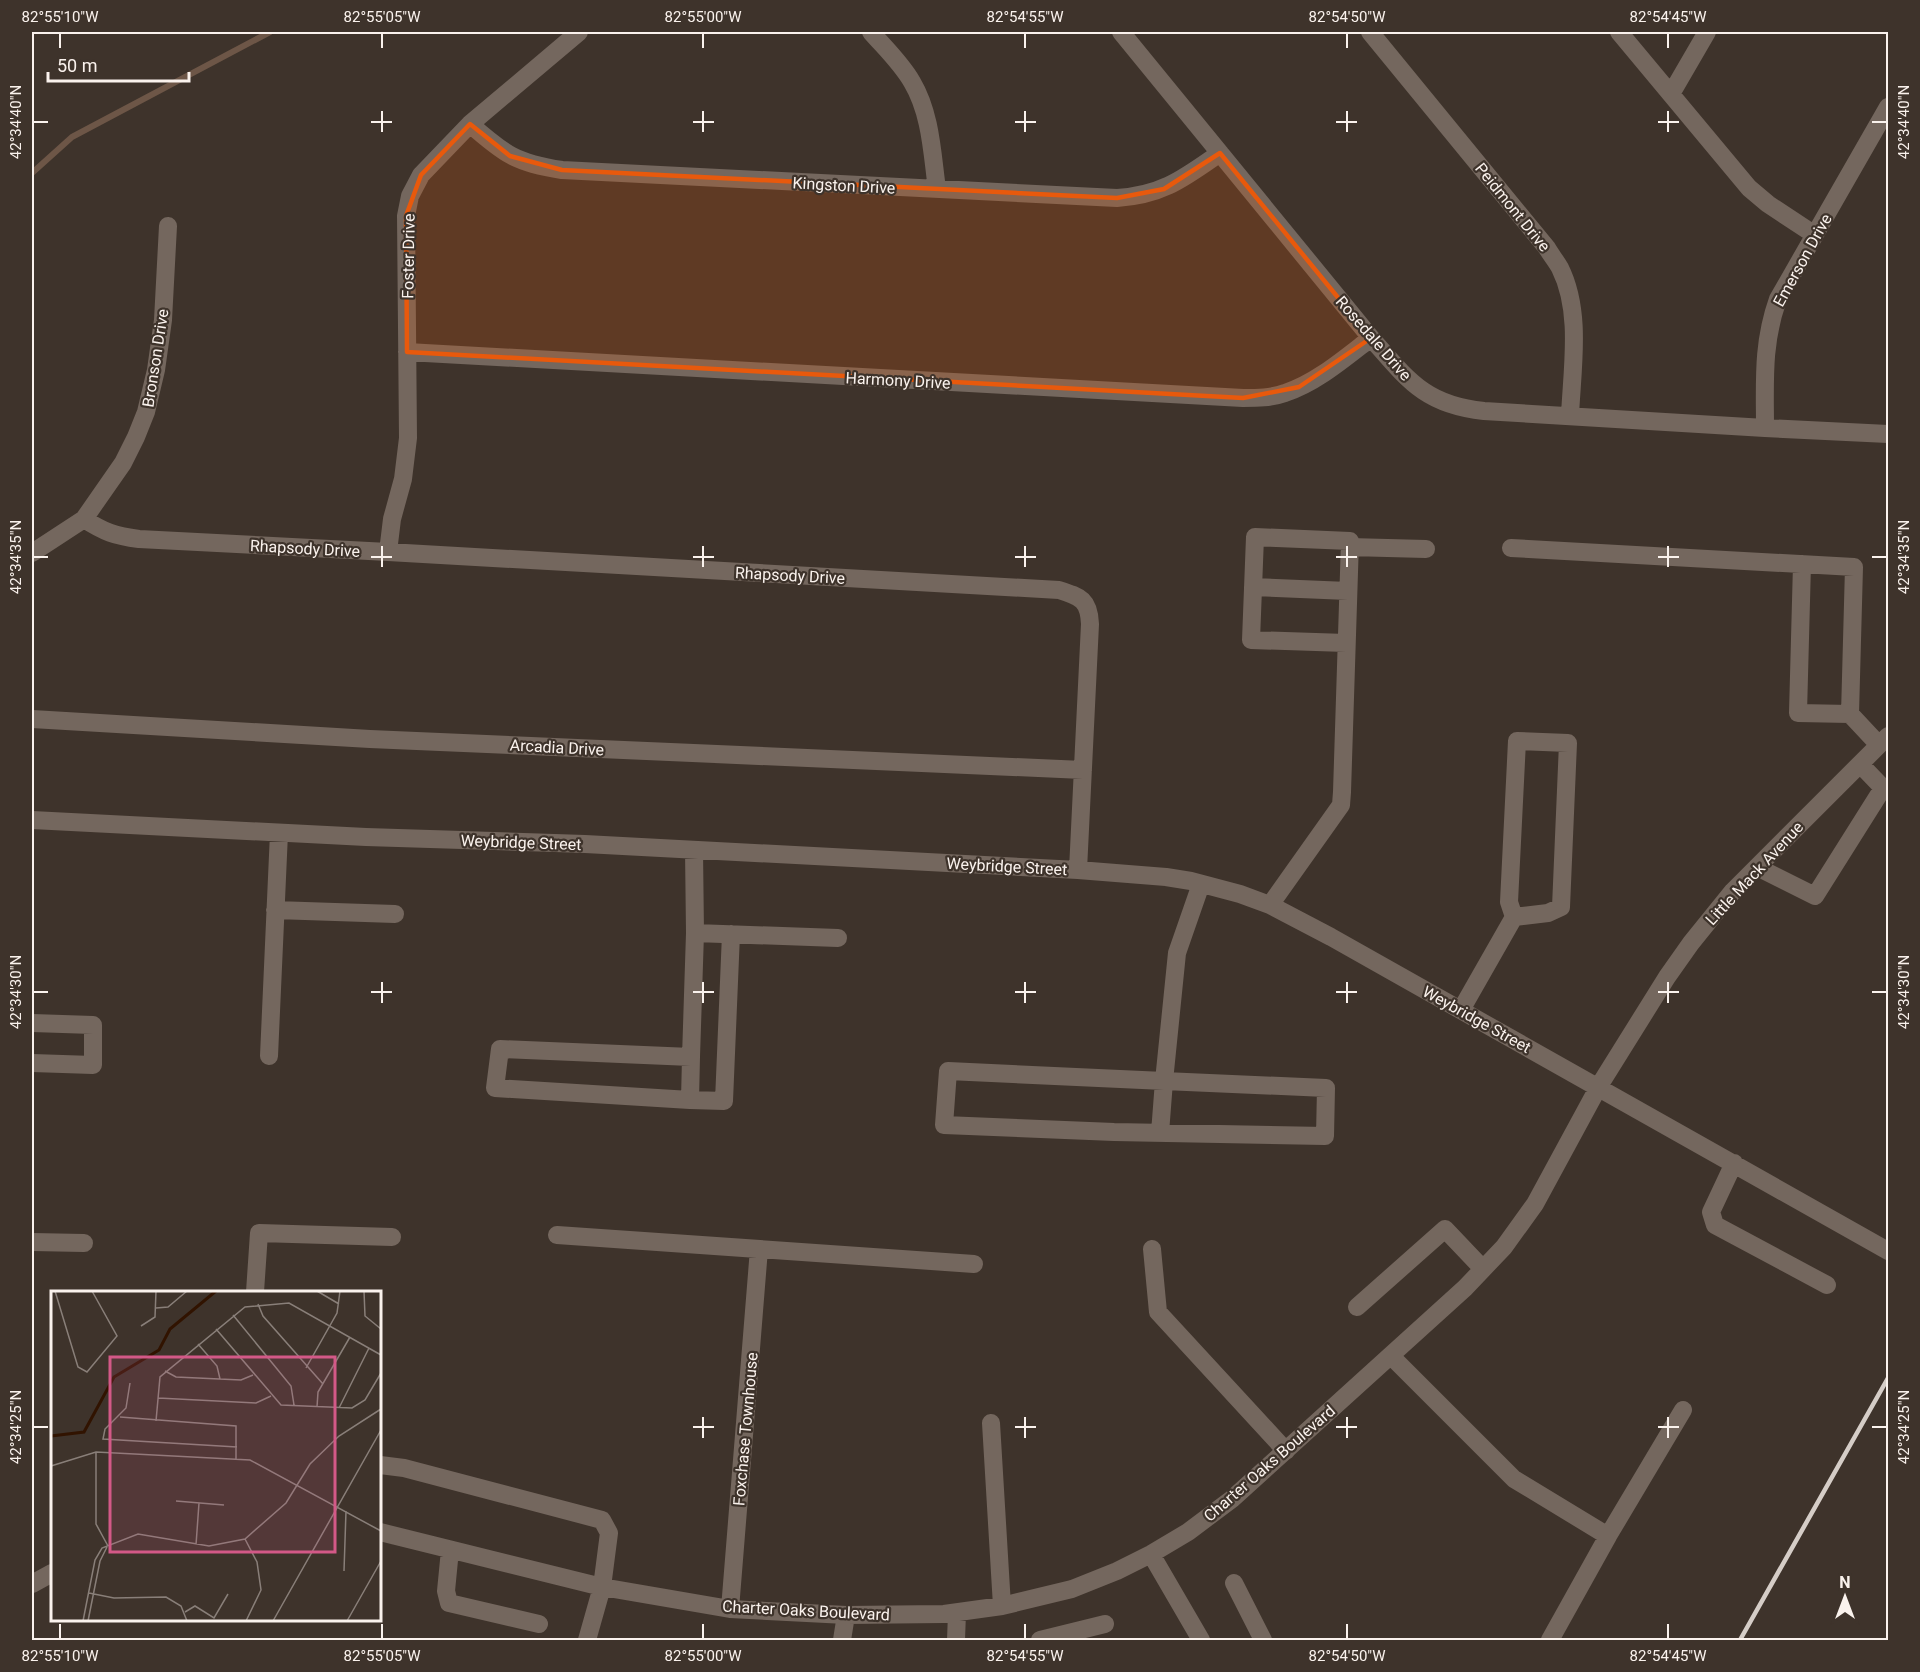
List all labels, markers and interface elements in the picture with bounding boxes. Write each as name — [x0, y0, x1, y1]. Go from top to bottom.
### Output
text: 82°55'10"W — [22, 8, 98, 26]
text: 82°55'05"W — [344, 8, 420, 26]
text: 82°55'00"W — [665, 8, 741, 26]
text: 82°54'55"W — [987, 8, 1063, 26]
text: 82°54'50"W — [1309, 8, 1385, 26]
text: 82°54'45"W — [1630, 8, 1706, 26]
scale bar — [48, 45, 189, 83]
text: 50 m — [57, 55, 97, 76]
text: 42°34'40"N — [7, 85, 25, 159]
text: 42°34'40"N — [1895, 85, 1913, 159]
street label: Peidmont Drive — [1471, 159, 1554, 255]
street label: Kingston Drive — [792, 173, 896, 198]
street label: Emerson Drive — [1769, 211, 1836, 310]
street label: Foster Drive — [398, 213, 419, 299]
street label: Rosedale Drive — [1332, 292, 1415, 384]
street label: Bronson Drive — [138, 308, 173, 409]
street label: Harmony Drive — [845, 368, 951, 393]
text: 42°34'35"N — [7, 520, 25, 594]
text: 42°34'35"N — [1895, 520, 1913, 594]
street label: Rhapsody Drive — [249, 536, 361, 561]
street label: Rhapsody Drive — [734, 563, 846, 588]
street label: Arcadia Drive — [509, 736, 605, 759]
street label: Little Mack Avenue — [1701, 818, 1807, 929]
street label: Weybridge Street — [460, 831, 582, 854]
street label: Weybridge Street — [946, 854, 1068, 879]
text: 42°34'30"N — [7, 955, 25, 1029]
text: 42°34'30"N — [1895, 955, 1913, 1029]
street label: Weybridge Street — [1419, 982, 1534, 1057]
inset map — [51, 1291, 381, 1621]
street label: Foxchase Townhouse — [729, 1352, 762, 1507]
text: 42°34'25"N — [7, 1390, 25, 1464]
text: 42°34'25"N — [1895, 1390, 1913, 1464]
street label: Charter Oaks Boulevard — [1200, 1401, 1339, 1526]
north arrow — [1815, 1567, 1875, 1627]
text: N — [1839, 1573, 1851, 1592]
street label: Charter Oaks Boulevard — [722, 1597, 890, 1624]
text: 82°55'10"W — [22, 1647, 98, 1665]
text: 82°55'05"W — [344, 1647, 420, 1665]
text: 82°55'00"W — [665, 1647, 741, 1665]
text: 82°54'55"W — [987, 1647, 1063, 1665]
text: 82°54'50"W — [1309, 1647, 1385, 1665]
text: 82°54'45"W — [1630, 1647, 1706, 1665]

